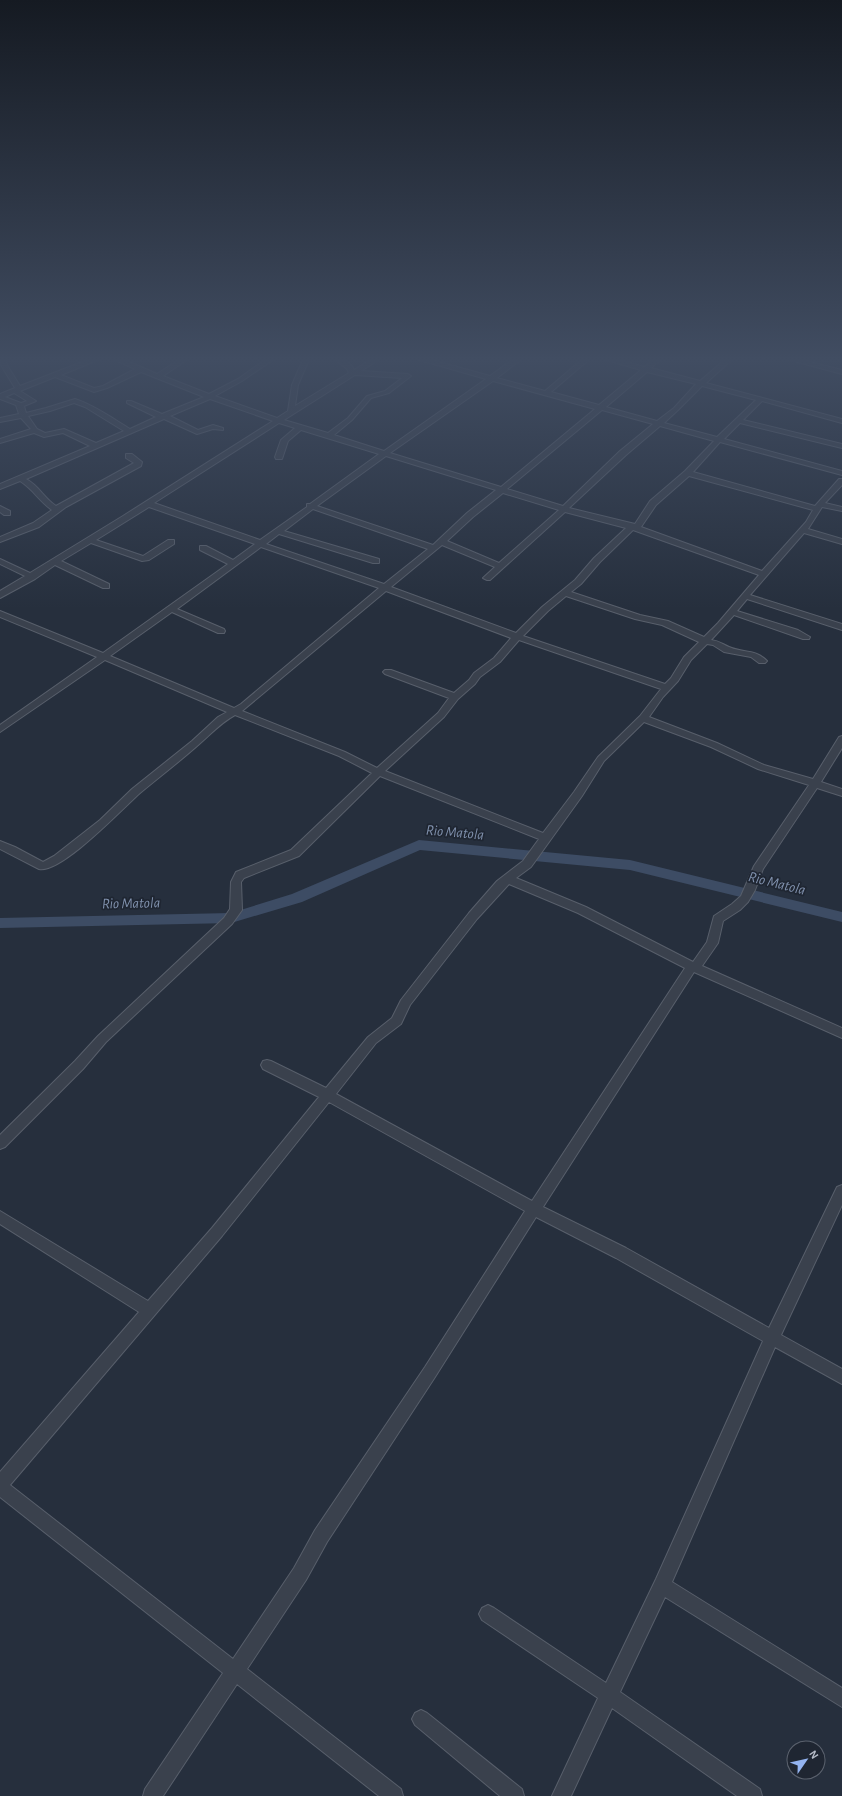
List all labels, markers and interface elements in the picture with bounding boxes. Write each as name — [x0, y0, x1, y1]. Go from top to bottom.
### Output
water label: Rio Matola — [425, 822, 485, 843]
water label: Rio Matola — [747, 869, 807, 898]
water label: Rio Matola — [102, 895, 160, 912]
north arrow — [786, 1740, 826, 1780]
text: N — [807, 1748, 821, 1761]

